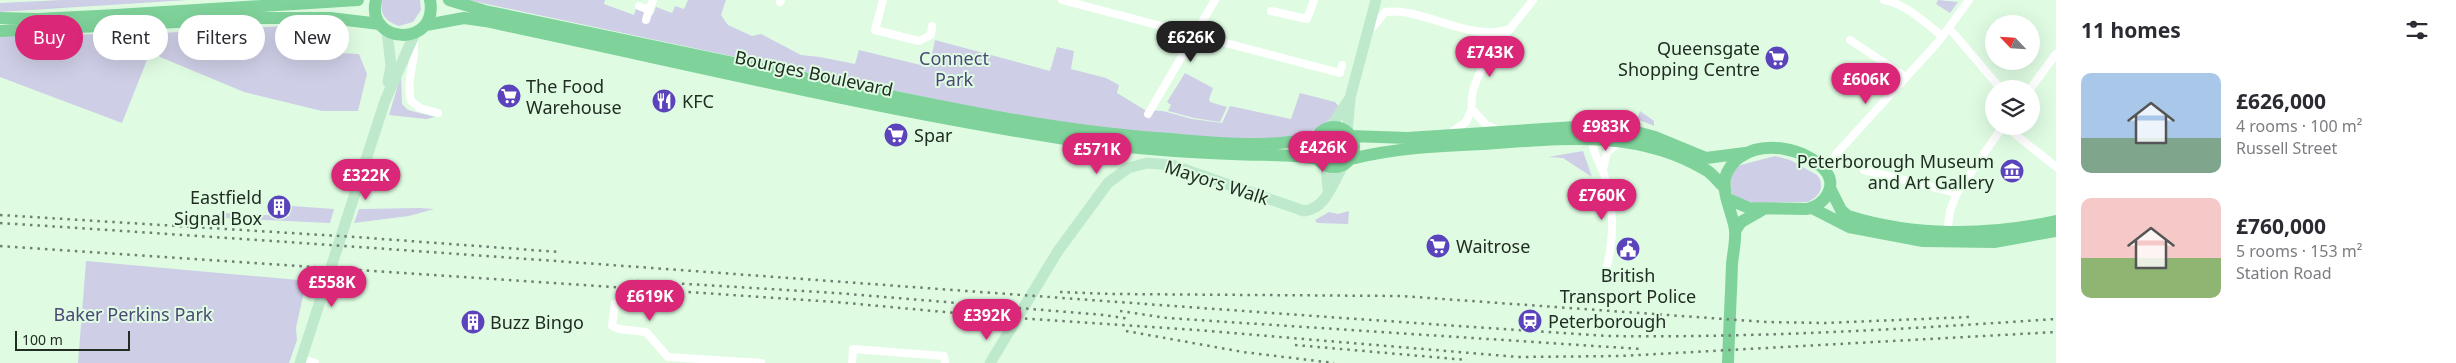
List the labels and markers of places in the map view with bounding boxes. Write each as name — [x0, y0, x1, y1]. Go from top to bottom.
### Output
pin: £626K — [1156, 20, 1226, 63]
pin: £743K — [1455, 36, 1525, 78]
place label: Queensgate Shopping Centre — [1618, 36, 1760, 81]
supermarket icon: Queensgate Shopping Centre — [1764, 45, 1790, 71]
pin: £606K — [1831, 62, 1901, 105]
place label: The Food Warehouse — [526, 74, 622, 119]
supermarket icon: The Food Warehouse — [496, 83, 522, 109]
restaurant icon: KFC — [651, 88, 677, 114]
place label: KFC — [682, 89, 714, 113]
pin: £983K — [1571, 110, 1641, 152]
supermarket icon: Spar — [883, 122, 909, 148]
place label: Spar — [914, 123, 953, 147]
pin: £426K — [1288, 130, 1358, 173]
pin: £571K — [1062, 132, 1132, 175]
place label: Peterborough Museum and Art Gallery — [1797, 149, 1995, 194]
pin: £322K — [331, 158, 401, 201]
museum icon: Peterborough Museum and Art Gallery — [1999, 158, 2025, 184]
pin: £760K — [1567, 178, 1637, 221]
place label: Eastfield Signal Box — [174, 185, 262, 230]
building icon: Eastfield Signal Box — [266, 194, 292, 220]
supermarket icon: Waitrose — [1425, 233, 1451, 259]
place label: Waitrose — [1456, 234, 1530, 258]
public building icon: British Transport Police — [1615, 236, 1641, 262]
place label: British Transport Police — [1560, 263, 1696, 308]
pin: £558K — [297, 266, 367, 308]
pin: £619K — [615, 280, 685, 322]
pin: £392K — [952, 298, 1022, 341]
station icon: Peterborough — [1517, 308, 1543, 334]
building icon: Buzz Bingo — [460, 309, 486, 335]
place label: Peterborough — [1548, 309, 1666, 333]
place label: Buzz Bingo — [490, 310, 584, 334]

